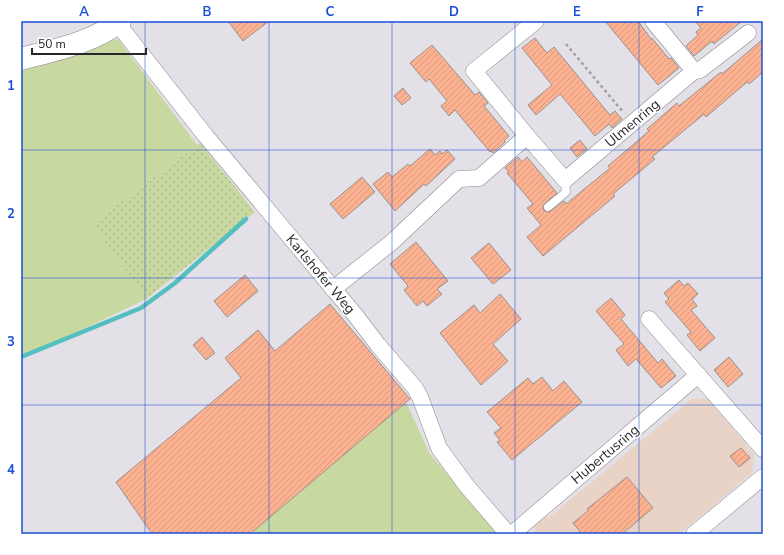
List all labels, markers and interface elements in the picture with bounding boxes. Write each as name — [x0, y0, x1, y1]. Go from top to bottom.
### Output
text: A — [79, 3, 89, 21]
text: B — [203, 3, 212, 21]
text: C — [326, 3, 335, 21]
text: D — [449, 3, 459, 21]
text: E — [573, 3, 581, 21]
text: F — [696, 3, 704, 21]
scale bar — [32, 30, 146, 56]
text: 50 m — [38, 36, 66, 52]
text: 1 — [7, 77, 15, 95]
street label: Ulmenring — [601, 95, 664, 152]
text: 2 — [7, 205, 15, 223]
street label: Karlshofer Weg — [282, 231, 360, 318]
text: 3 — [7, 333, 15, 351]
street label: Hubertusring — [567, 420, 643, 488]
text: 4 — [7, 461, 15, 479]

